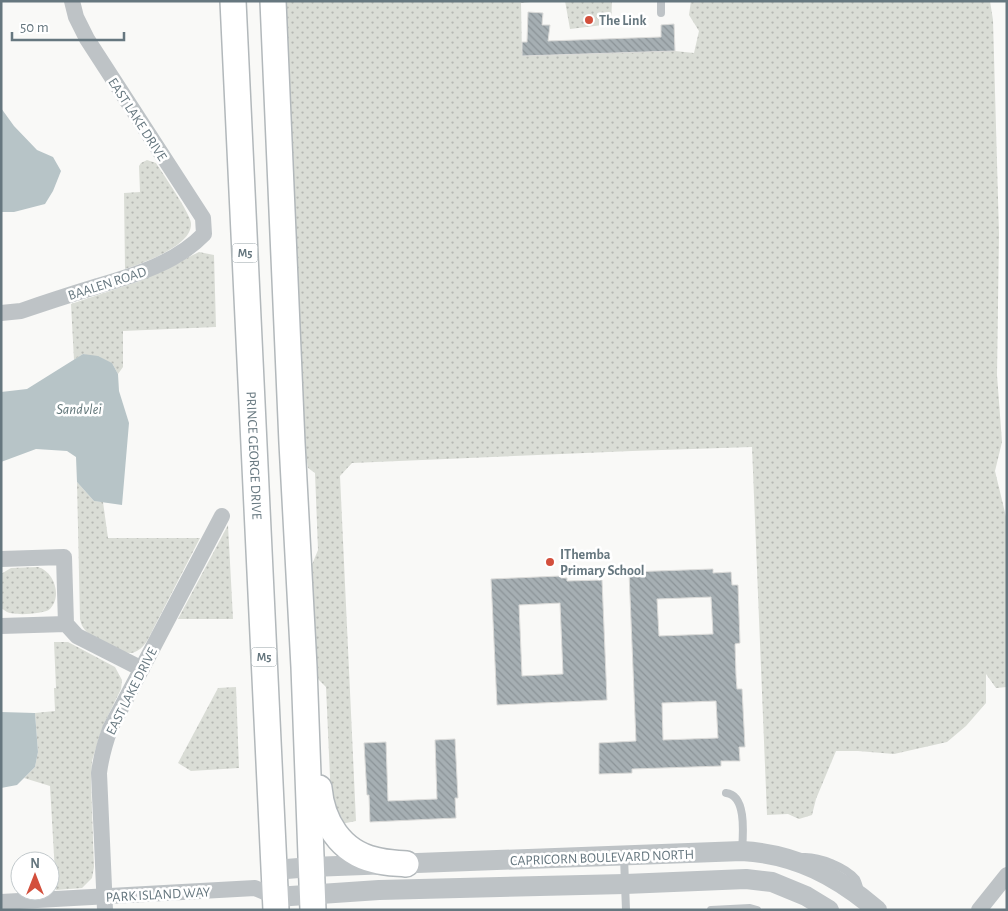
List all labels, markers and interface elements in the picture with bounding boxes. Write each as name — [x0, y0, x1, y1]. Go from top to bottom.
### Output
scale bar — [12, 10, 125, 42]
marker: The Link — [583, 14, 595, 26]
place label: The Link — [599, 14, 646, 28]
text: 50 m — [20, 20, 49, 35]
street label: EAST LAKE DRIVE — [105, 75, 169, 164]
road number: M5 — [232, 244, 258, 262]
street label: BAALEN ROAD — [66, 265, 148, 303]
street label: PRINCE GEORGE DRIVE — [243, 391, 264, 520]
water label: Sandvlei — [56, 402, 102, 417]
place label: IThemba Primary School — [560, 548, 645, 578]
marker: IThemba Primary School — [544, 556, 556, 568]
street label: EAST LAKE DRIVE — [104, 645, 160, 737]
road number: M5 — [252, 648, 276, 666]
street label: CAPRICORN BOULEVARD NORTH — [510, 848, 694, 868]
north arrow — [10, 851, 60, 901]
text: N — [30, 857, 40, 871]
street label: PARK ISLAND WAY — [105, 885, 211, 905]

